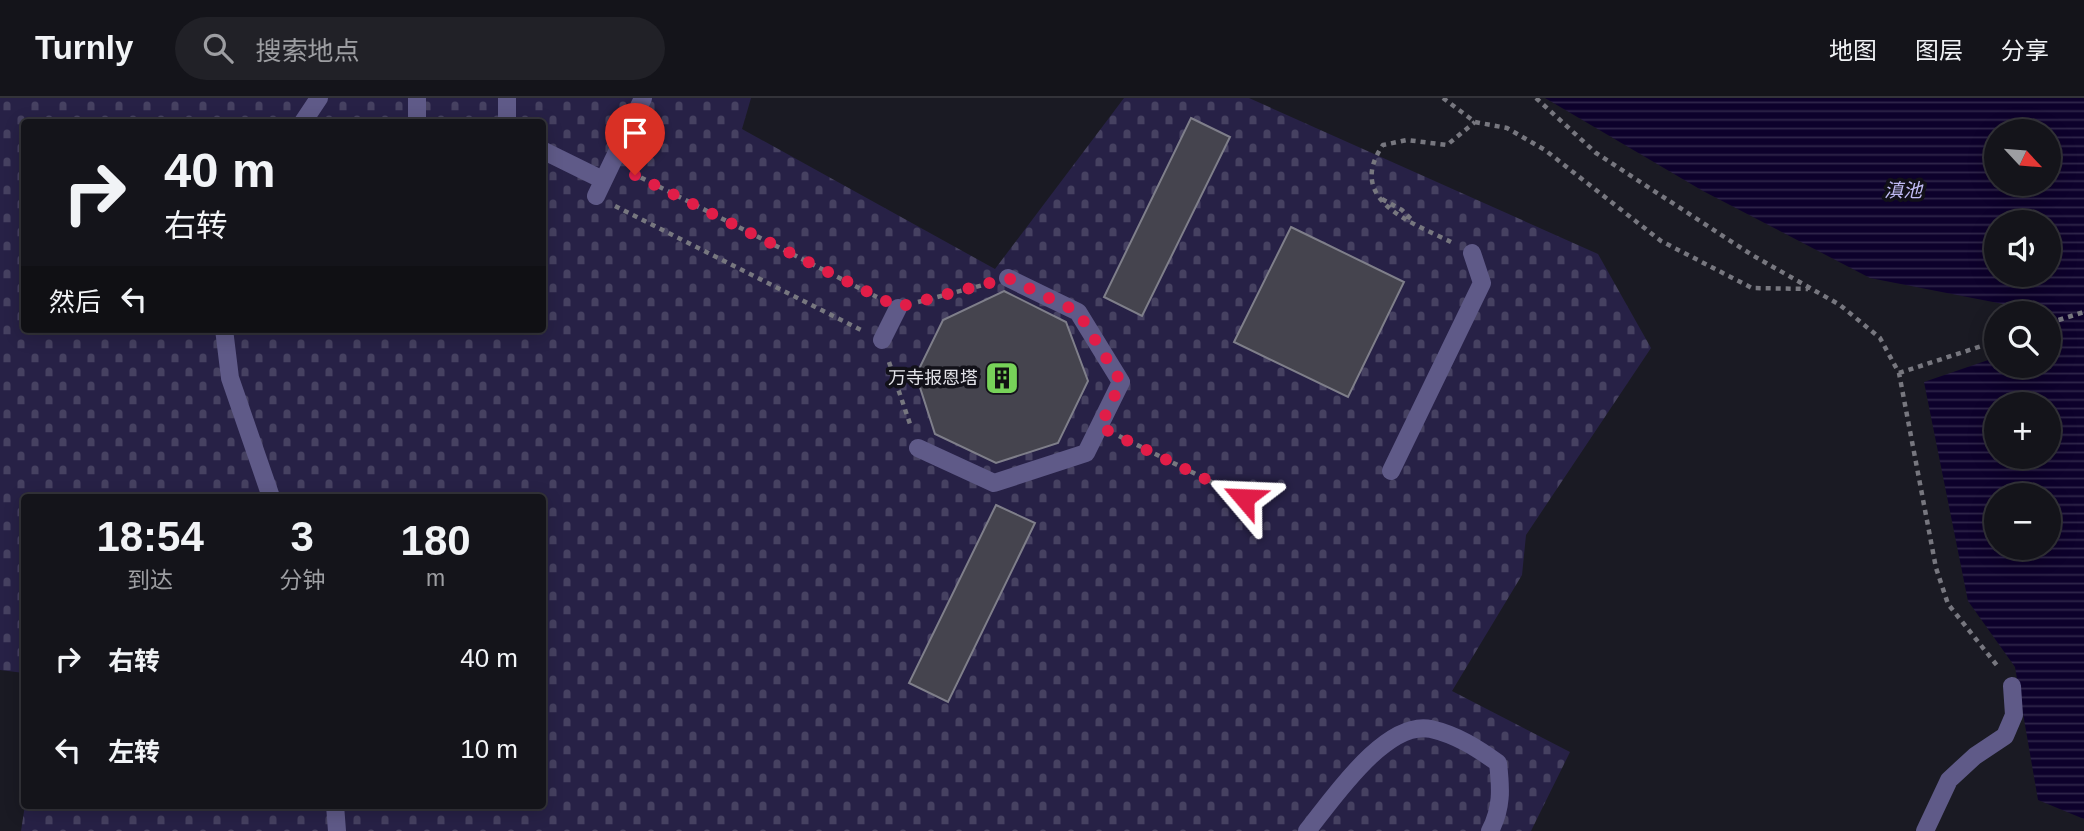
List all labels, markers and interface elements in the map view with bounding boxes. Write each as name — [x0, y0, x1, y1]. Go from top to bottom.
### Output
search box — [175, 17, 665, 80]
text: Turnly — [35, 29, 133, 66]
icon: search — [199, 29, 237, 67]
text: 搜索地点 — [255, 36, 359, 66]
text: 地图 — [1829, 37, 1877, 64]
text: 图层 — [1915, 37, 1963, 64]
text: 分享 — [2001, 37, 2049, 64]
pin — [605, 103, 665, 175]
icon: arrive — [616, 114, 654, 152]
north arrow — [1984, 119, 2062, 196]
map controls — [1984, 119, 2061, 560]
text: 40 m — [164, 143, 276, 197]
icon: right — [49, 147, 140, 238]
water label: 滇池 — [1884, 180, 1924, 201]
text: 右转 — [164, 208, 228, 244]
button: sound — [1984, 210, 2061, 287]
icon: left — [115, 280, 153, 318]
text: 然后 — [49, 287, 101, 317]
button: search — [1984, 301, 2061, 378]
building icon: 万寺报恩塔 — [983, 359, 1021, 397]
place label: 万寺报恩塔 — [888, 368, 978, 388]
button: + — [1984, 392, 2061, 469]
position arrow — [1207, 461, 1281, 535]
button: − — [1984, 483, 2061, 560]
text: 18:54 — [96, 513, 204, 560]
text: 3 — [290, 513, 314, 560]
text: 180 — [401, 517, 471, 564]
text: m — [426, 565, 445, 591]
text: 到达 — [127, 567, 173, 593]
text: 分钟 — [279, 567, 325, 593]
icon: right — [49, 640, 87, 678]
text: 40 m — [460, 643, 518, 673]
text: 右转 — [108, 646, 160, 676]
icon: left — [49, 731, 87, 769]
text: 10 m — [460, 734, 518, 764]
text: 左转 — [108, 737, 160, 767]

